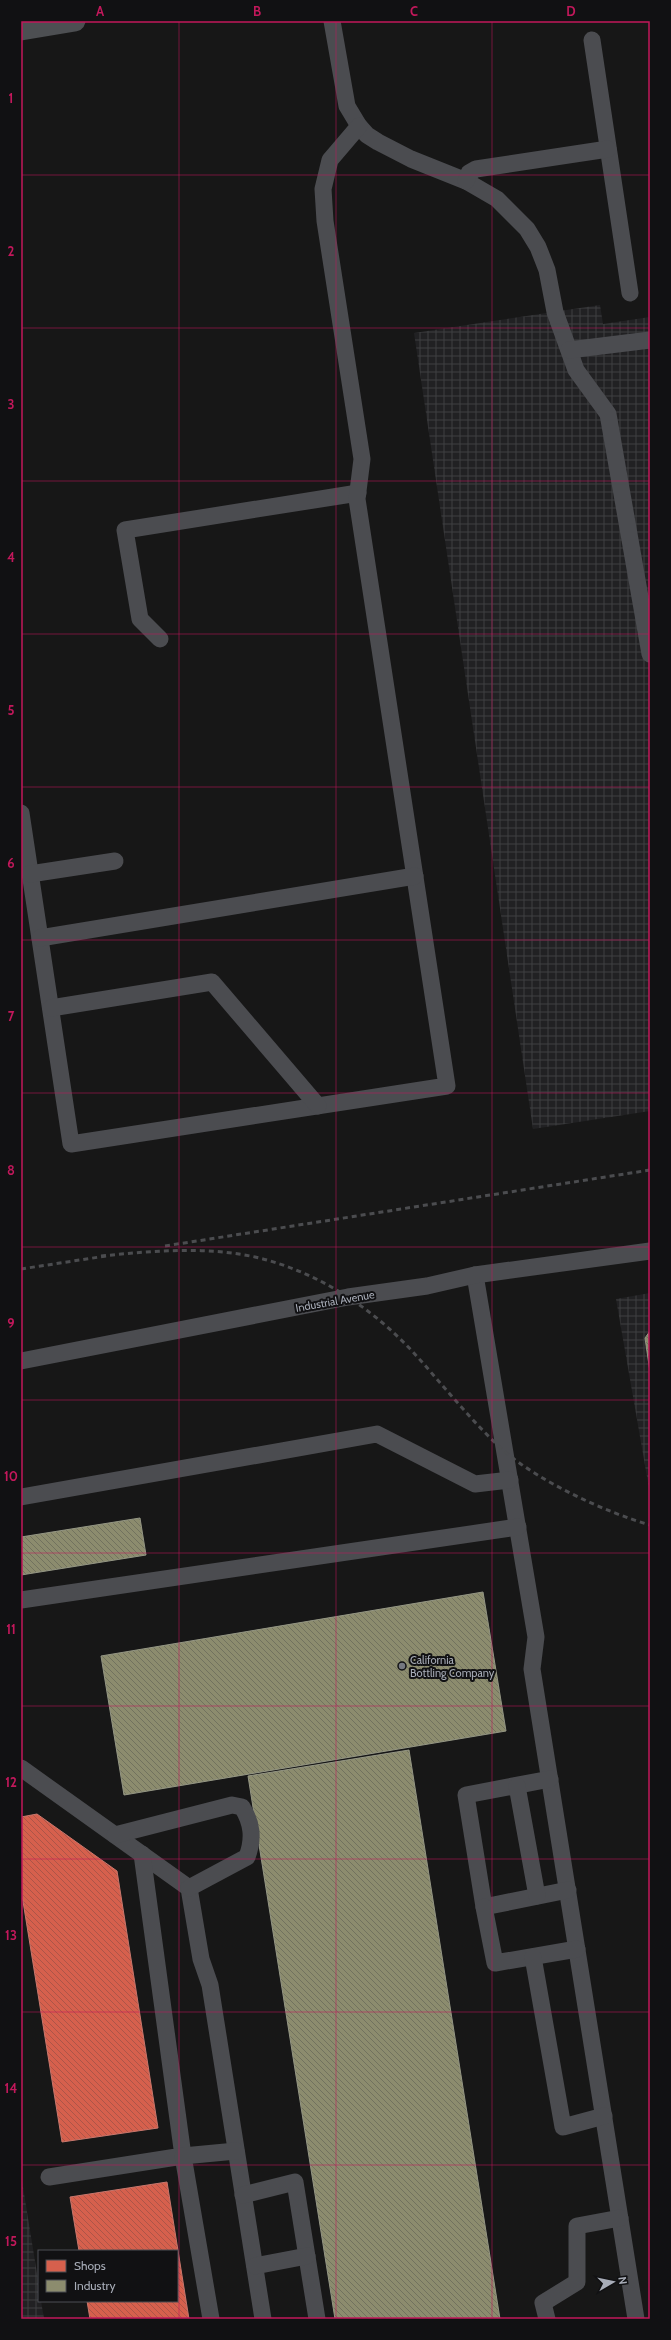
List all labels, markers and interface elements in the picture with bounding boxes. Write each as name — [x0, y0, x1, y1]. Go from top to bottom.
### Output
text: A — [96, 3, 105, 19]
text: B — [253, 3, 261, 19]
text: C — [410, 3, 418, 19]
text: D — [566, 3, 576, 19]
text: 1 — [9, 90, 13, 106]
text: 2 — [8, 243, 15, 259]
text: 3 — [7, 396, 15, 412]
text: 4 — [7, 549, 15, 565]
text: 5 — [8, 702, 15, 718]
text: 6 — [7, 855, 15, 871]
text: 7 — [8, 1008, 15, 1024]
text: 8 — [7, 1162, 15, 1178]
street label: Industrial Avenue — [294, 1287, 376, 1315]
text: 9 — [7, 1315, 15, 1331]
text: 10 — [4, 1468, 18, 1484]
text: 11 — [6, 1621, 16, 1637]
place label: California Bottling Company — [410, 1653, 495, 1680]
marker: California Bottling Company — [397, 1661, 407, 1671]
text: 12 — [5, 1774, 17, 1790]
text: 13 — [5, 1927, 17, 1943]
text: 14 — [5, 2080, 17, 2096]
text: 15 — [5, 2233, 17, 2249]
legend — [38, 2250, 178, 2302]
text: Shops — [74, 2258, 106, 2273]
north arrow — [593, 2262, 633, 2302]
text: N — [615, 2275, 630, 2285]
text: Industry — [74, 2278, 115, 2293]

